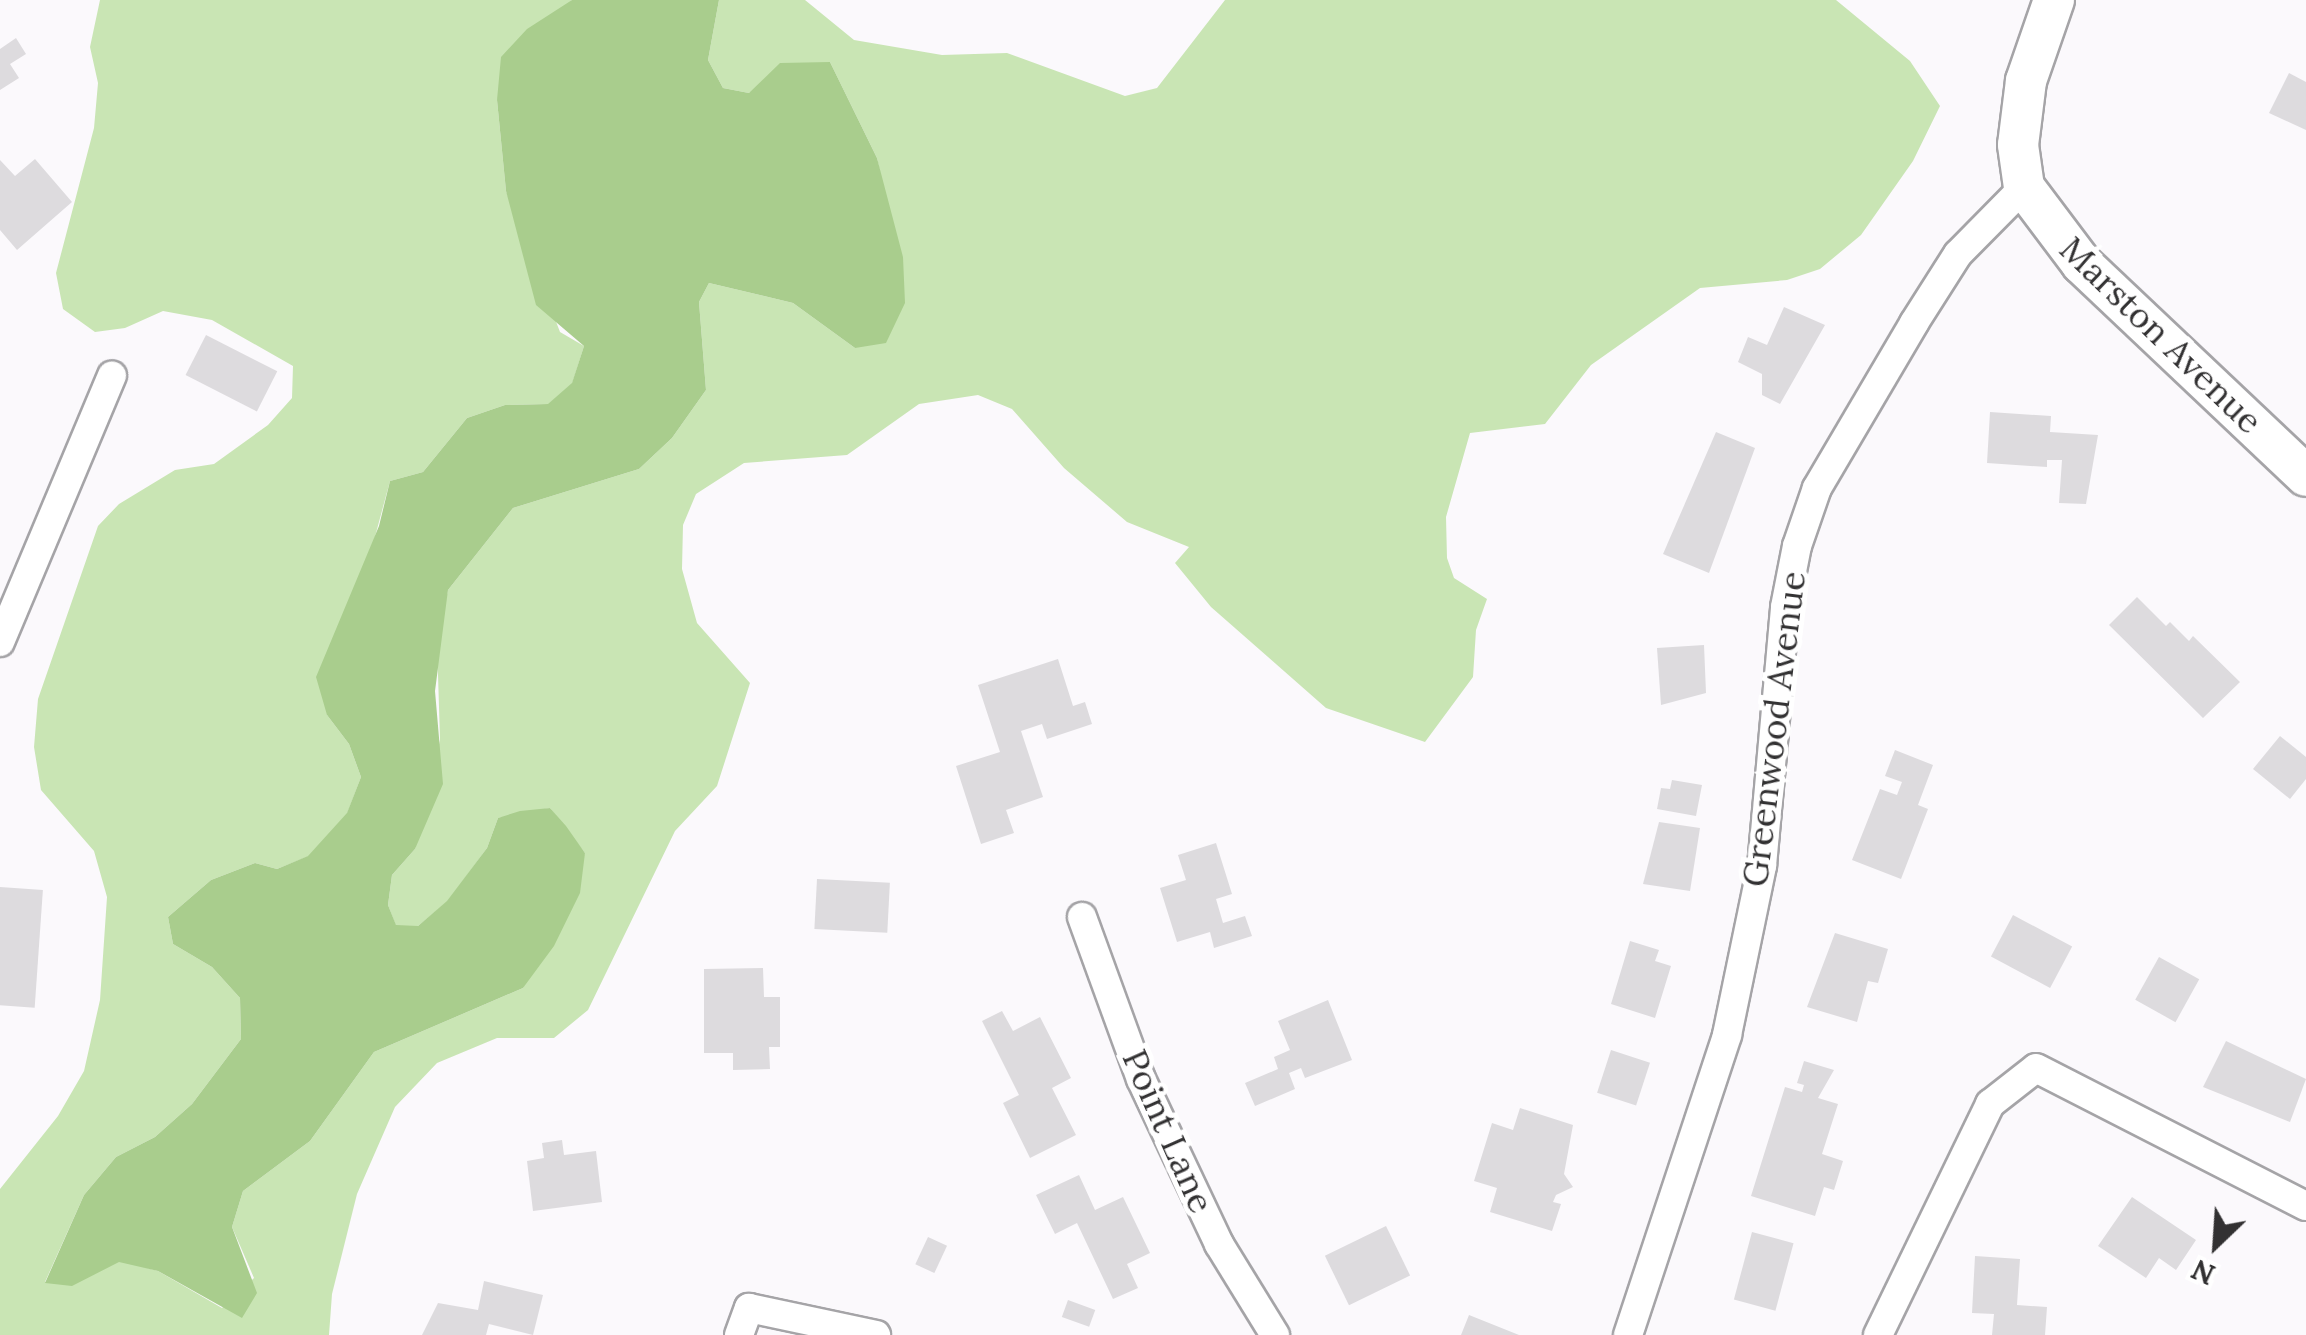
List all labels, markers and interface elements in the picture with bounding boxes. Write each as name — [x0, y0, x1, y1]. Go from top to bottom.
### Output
street label: Marston Avenue — [2051, 228, 2271, 442]
street label: Greenwood Avenue — [1734, 569, 1814, 889]
street label: Point Lane — [1113, 1043, 1223, 1219]
north arrow — [2166, 1195, 2266, 1295]
text: N — [2186, 1251, 2221, 1293]

